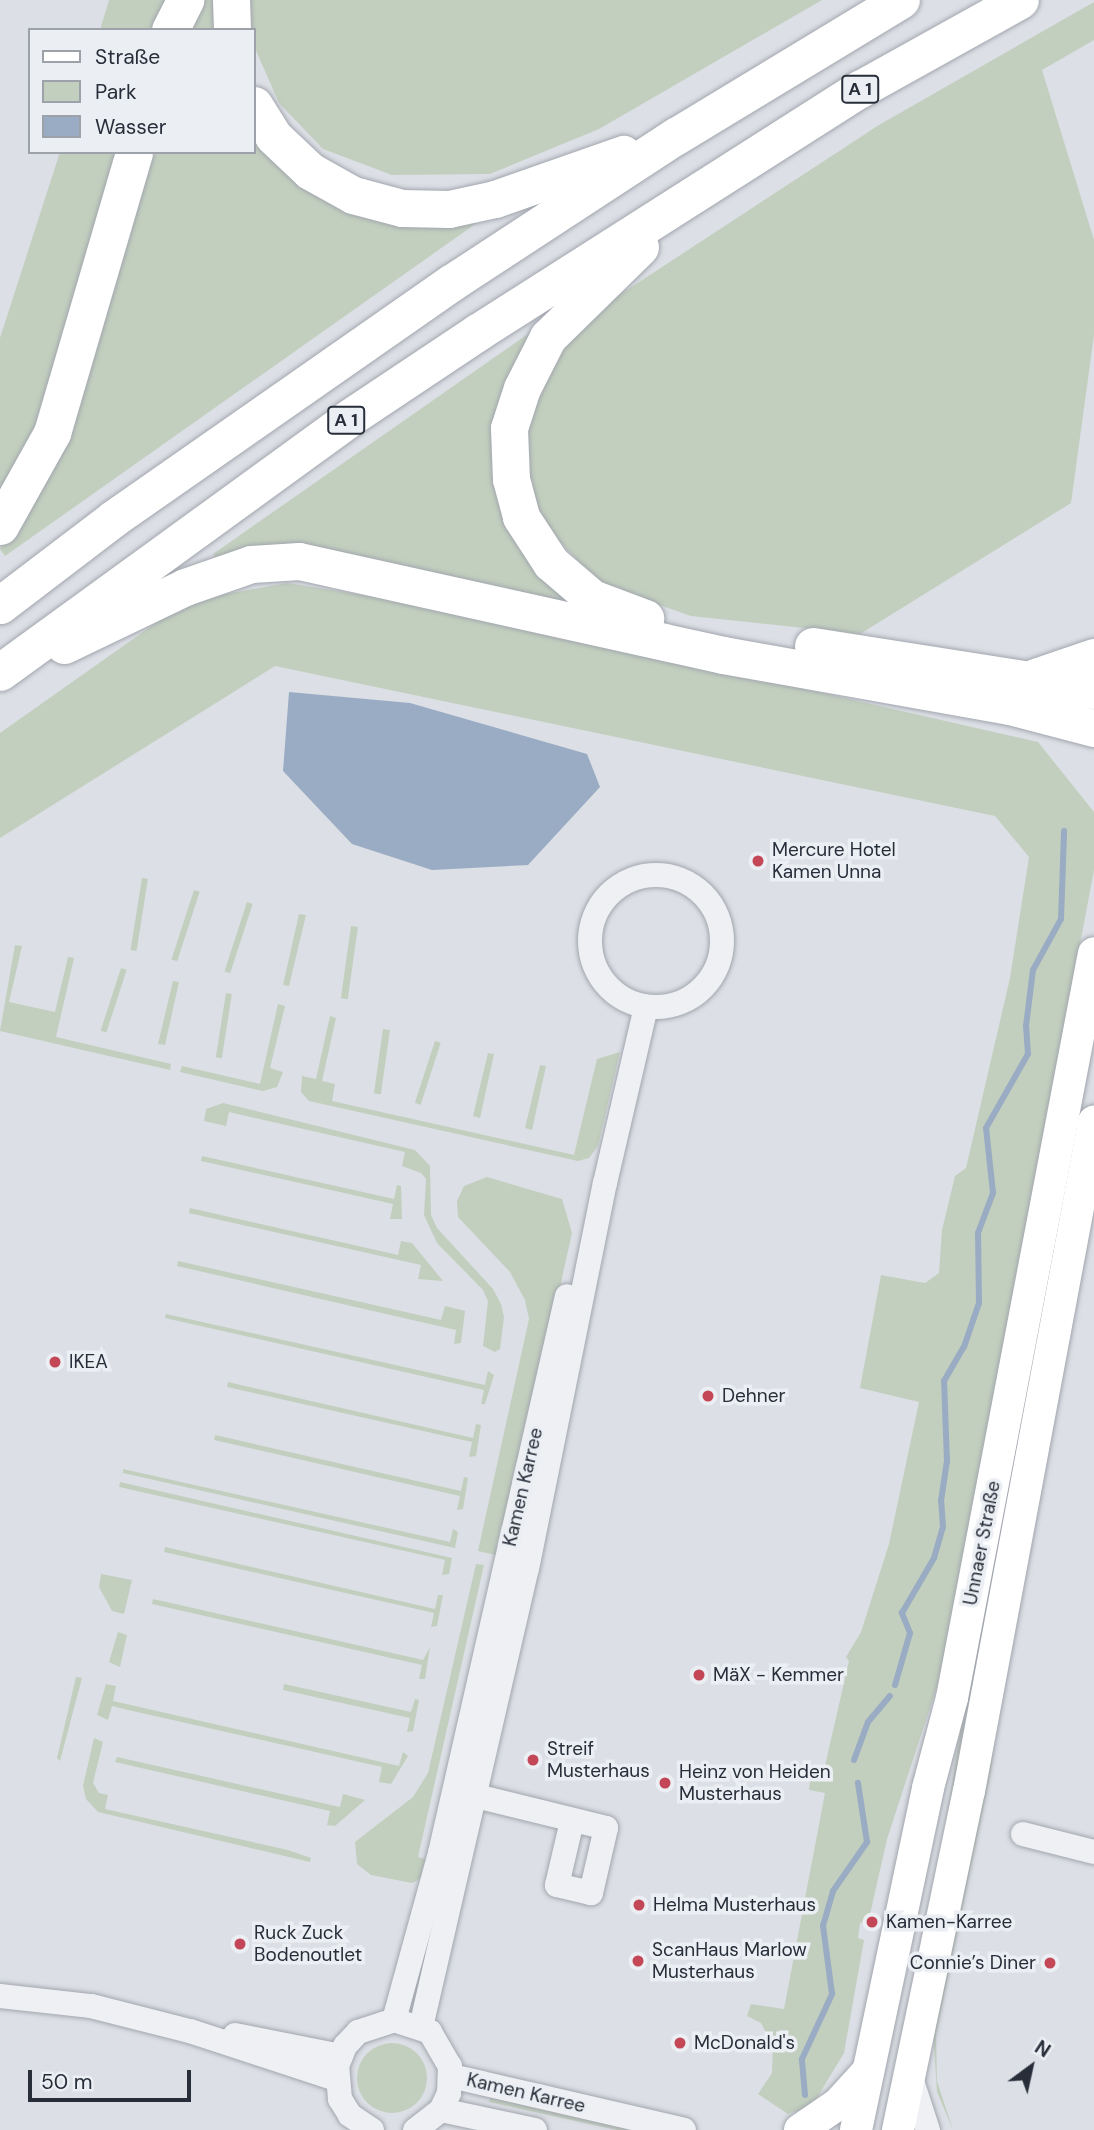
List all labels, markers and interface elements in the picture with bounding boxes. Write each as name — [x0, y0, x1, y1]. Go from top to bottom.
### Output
legend — [28, 28, 256, 154]
text: Straße — [95, 43, 160, 71]
road number: A 1 — [841, 74, 879, 104]
text: Park — [95, 78, 136, 106]
text: Wasser — [95, 113, 167, 141]
road number: A 1 — [327, 406, 365, 434]
place label: Mercure Hotel Kamen Unna — [772, 839, 896, 883]
marker: Mercure Hotel Kamen Unna — [750, 853, 766, 869]
place label: IKEA — [69, 1351, 108, 1373]
marker: IKEA — [47, 1354, 63, 1370]
place label: Dehner — [722, 1385, 786, 1407]
marker: Dehner — [700, 1388, 716, 1404]
street label: Kamen Karree — [498, 1425, 548, 1549]
street label: Unnaer Straße — [959, 1479, 1005, 1607]
place label: MäX - Kemmer — [713, 1664, 844, 1686]
marker: MäX - Kemmer — [691, 1667, 707, 1683]
place label: Streif Musterhaus — [547, 1738, 650, 1782]
marker: Streif Musterhaus — [525, 1752, 541, 1768]
place label: Heinz von Heiden Musterhaus — [679, 1761, 831, 1805]
marker: Heinz von Heiden Musterhaus — [657, 1775, 673, 1791]
place label: Helma Musterhaus — [653, 1894, 816, 1916]
marker: Helma Musterhaus — [631, 1897, 647, 1913]
place label: Kamen-Karree — [886, 1911, 1012, 1933]
marker: Kamen-Karree — [864, 1914, 880, 1930]
place label: Ruck Zuck Bodenoutlet — [254, 1922, 362, 1966]
marker: Ruck Zuck Bodenoutlet — [232, 1936, 248, 1952]
place label: ScanHaus Marlow Musterhaus — [652, 1939, 807, 1983]
place label: Connie’s Diner — [910, 1952, 1036, 1974]
marker: ScanHaus Marlow Musterhaus — [630, 1953, 646, 1969]
marker: Connie’s Diner — [1042, 1955, 1058, 1971]
place label: McDonald's — [694, 2032, 795, 2054]
north arrow — [996, 2032, 1066, 2102]
marker: McDonald's — [672, 2035, 688, 2051]
text: N — [1030, 2035, 1055, 2063]
scale bar — [32, 2056, 194, 2100]
text: 50 m — [41, 2068, 92, 2096]
street label: Kamen Karree — [464, 2068, 588, 2118]

